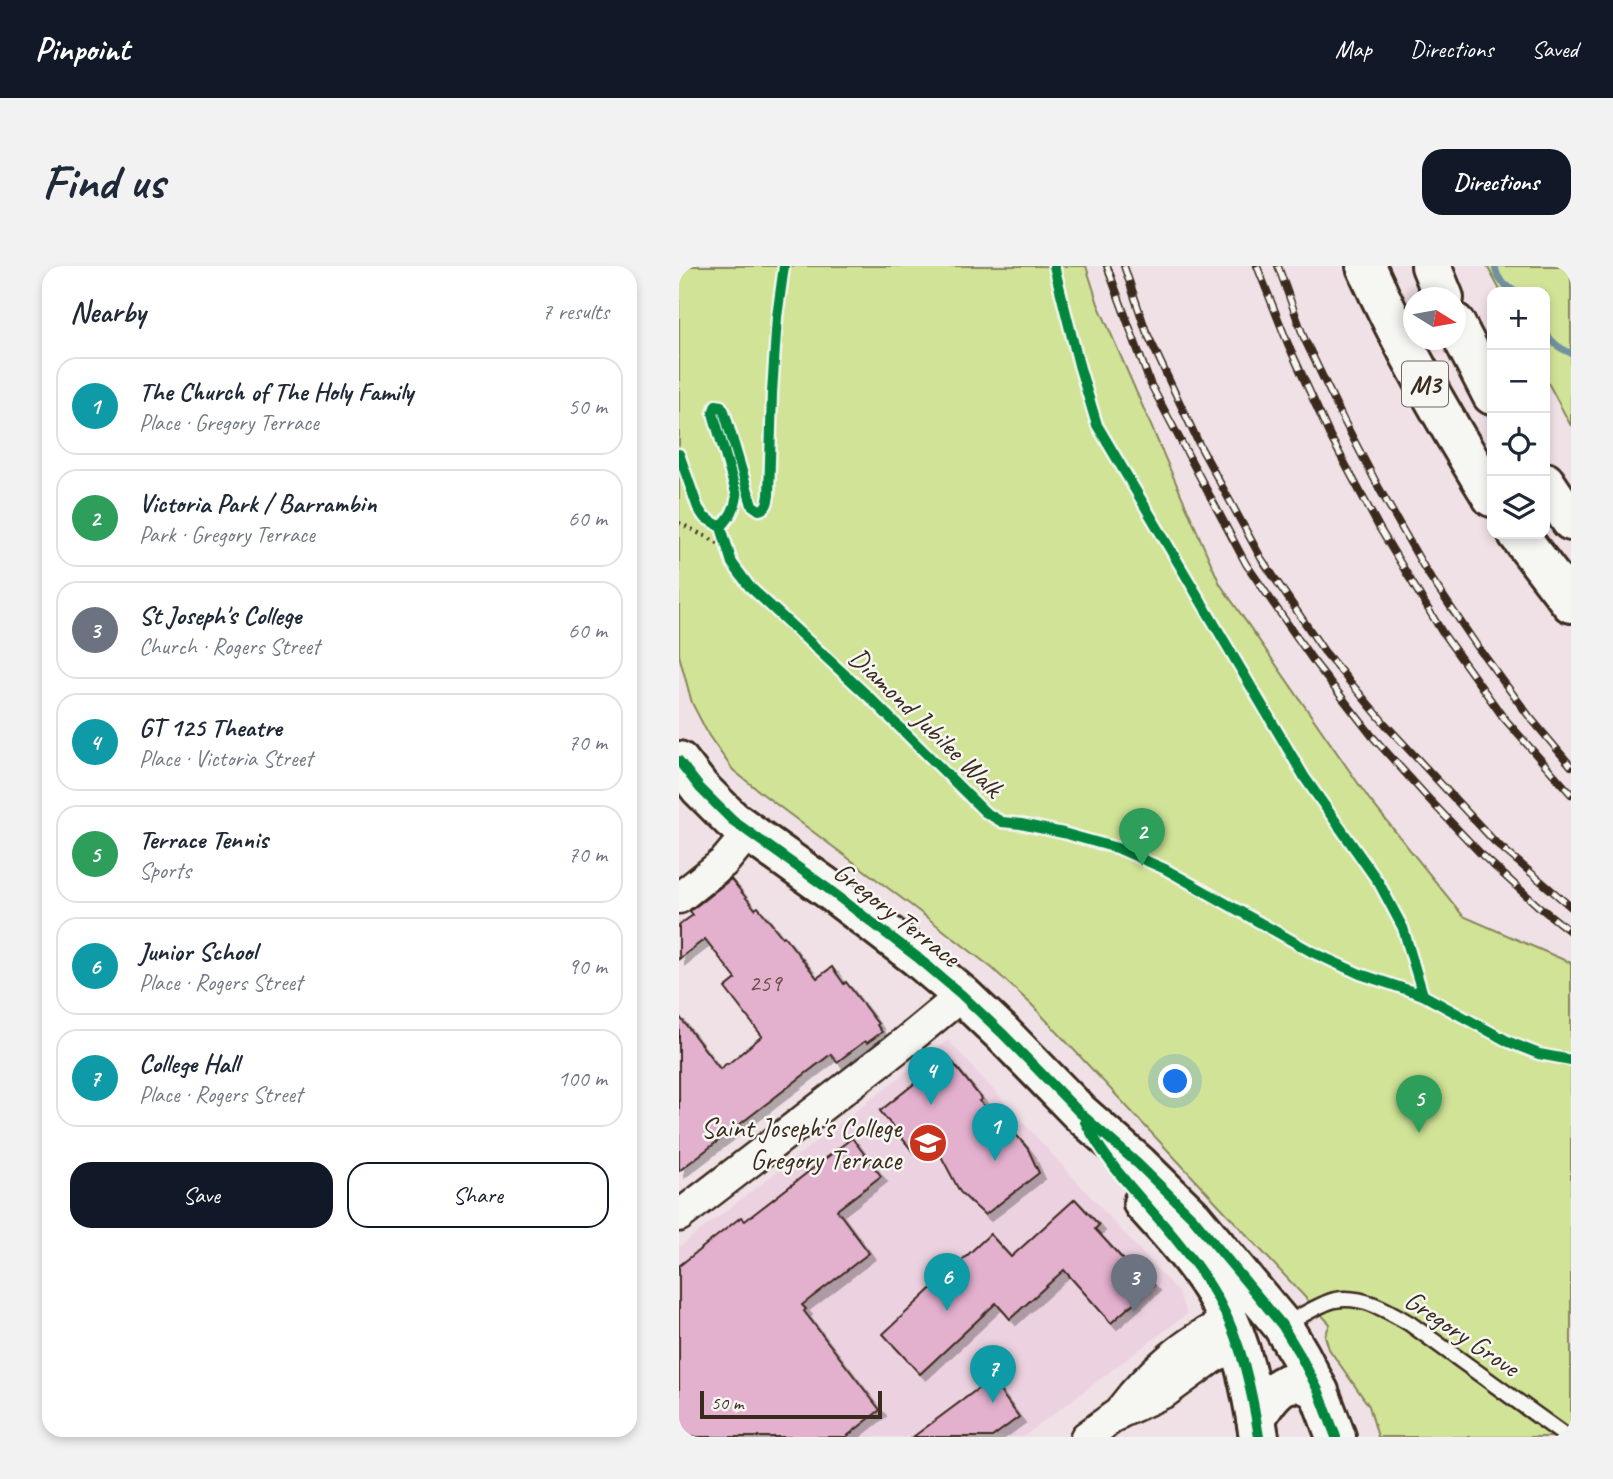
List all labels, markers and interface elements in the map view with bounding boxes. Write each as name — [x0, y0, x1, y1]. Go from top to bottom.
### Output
text: Pinpoint — [35, 28, 129, 70]
text: Map — [1335, 34, 1372, 64]
text: Directions — [1410, 34, 1493, 64]
text: Saved — [1531, 34, 1578, 64]
button: Directions — [1422, 149, 1571, 215]
text: Find us — [42, 151, 164, 213]
north arrow — [1403, 287, 1466, 350]
map controls — [1487, 287, 1550, 539]
button: + — [1487, 287, 1550, 350]
text: Nearby — [70, 293, 146, 331]
text: 7 results — [542, 297, 609, 326]
button: − — [1487, 350, 1550, 413]
road number: M3 — [1402, 362, 1448, 406]
text: The Church of The Holy Family — [139, 375, 413, 408]
text: 1 — [90, 392, 100, 421]
text: 50 m — [568, 392, 607, 421]
text: Place · Gregory Terrace — [139, 408, 319, 437]
button: locate — [1487, 413, 1550, 476]
button: layers — [1487, 476, 1550, 539]
text: Victoria Park / Barrambin — [139, 487, 376, 520]
text: 2 — [90, 504, 100, 533]
text: 60 m — [568, 504, 607, 533]
text: Park · Gregory Terrace — [139, 520, 315, 549]
text: St Joseph's College — [139, 599, 301, 632]
text: 3 — [90, 616, 100, 645]
text: 60 m — [568, 616, 607, 645]
text: Church · Rogers Street — [139, 632, 320, 661]
street label: Diamond Jubilee Walk — [842, 640, 1012, 806]
text: GT 125 Theatre — [139, 711, 282, 744]
text: 4 — [90, 728, 100, 757]
text: 70 m — [568, 728, 607, 757]
text: Place · Victoria Street — [139, 744, 313, 773]
pin: 2 — [1119, 808, 1165, 866]
text: Terrace Tennis — [139, 823, 268, 856]
text: 5 — [90, 840, 100, 869]
text: 70 m — [568, 840, 607, 869]
street label: Gregory Terrace — [827, 854, 969, 975]
text: Sports — [139, 856, 191, 885]
text: Junior School — [139, 935, 257, 968]
text: 6 — [90, 952, 100, 981]
text: 90 m — [568, 952, 607, 981]
text: Place · Rogers Street — [139, 968, 302, 997]
house number: 259 — [749, 968, 783, 998]
text: College Hall — [139, 1047, 239, 1080]
pin: 4 — [908, 1047, 954, 1105]
text: 7 — [90, 1064, 100, 1093]
text: 100 m — [558, 1064, 607, 1093]
your location — [1158, 1064, 1192, 1098]
pin: 5 — [1396, 1075, 1442, 1133]
text: Place · Rogers Street — [139, 1080, 302, 1109]
pin: 1 — [972, 1103, 1018, 1161]
place label: Saint Joseph's College Gregory Terrace — [701, 1110, 903, 1177]
school or university icon: Saint Joseph's College Gregory Terrace — [907, 1122, 949, 1164]
button: Save — [70, 1162, 333, 1228]
button: Share — [347, 1162, 609, 1228]
pin: 6 — [924, 1253, 970, 1311]
pin: 3 — [1111, 1254, 1157, 1312]
street label: Gregory Grove — [1398, 1282, 1528, 1385]
pin: 7 — [970, 1345, 1016, 1403]
scale bar — [700, 1388, 882, 1420]
text: 50 m — [711, 1391, 743, 1415]

